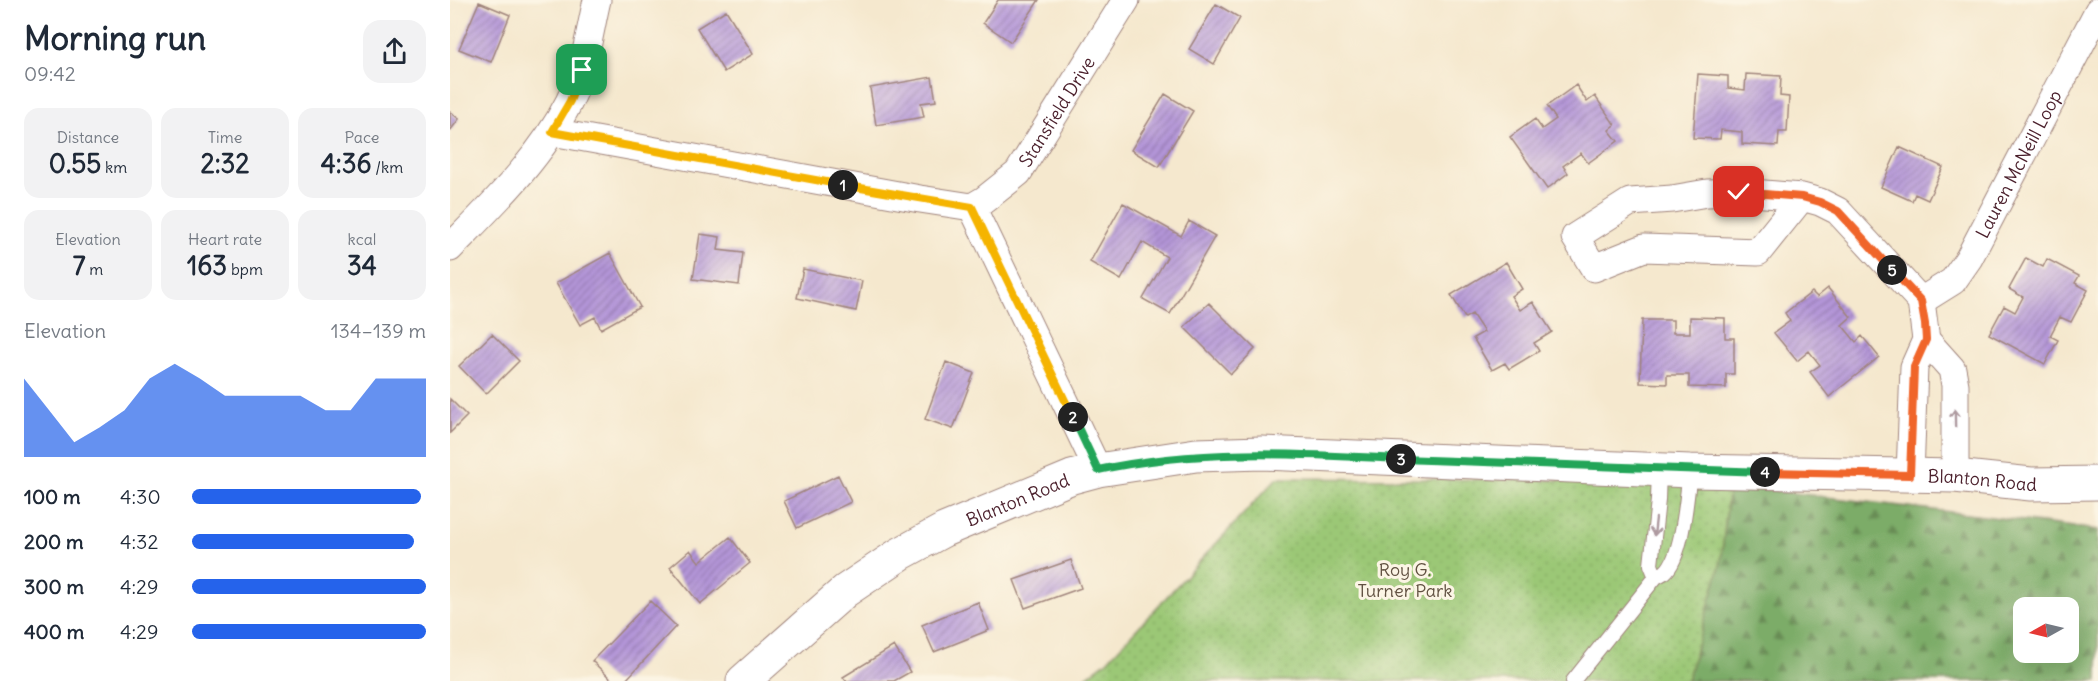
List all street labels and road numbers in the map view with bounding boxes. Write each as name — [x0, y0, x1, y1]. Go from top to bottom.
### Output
street label: Stansfield Drive — [1013, 52, 1100, 171]
street label: Lauren McNeill Loop — [1970, 86, 2066, 242]
street label: Blanton Road — [1928, 464, 2037, 496]
street label: Blanton Road — [962, 468, 1073, 531]

